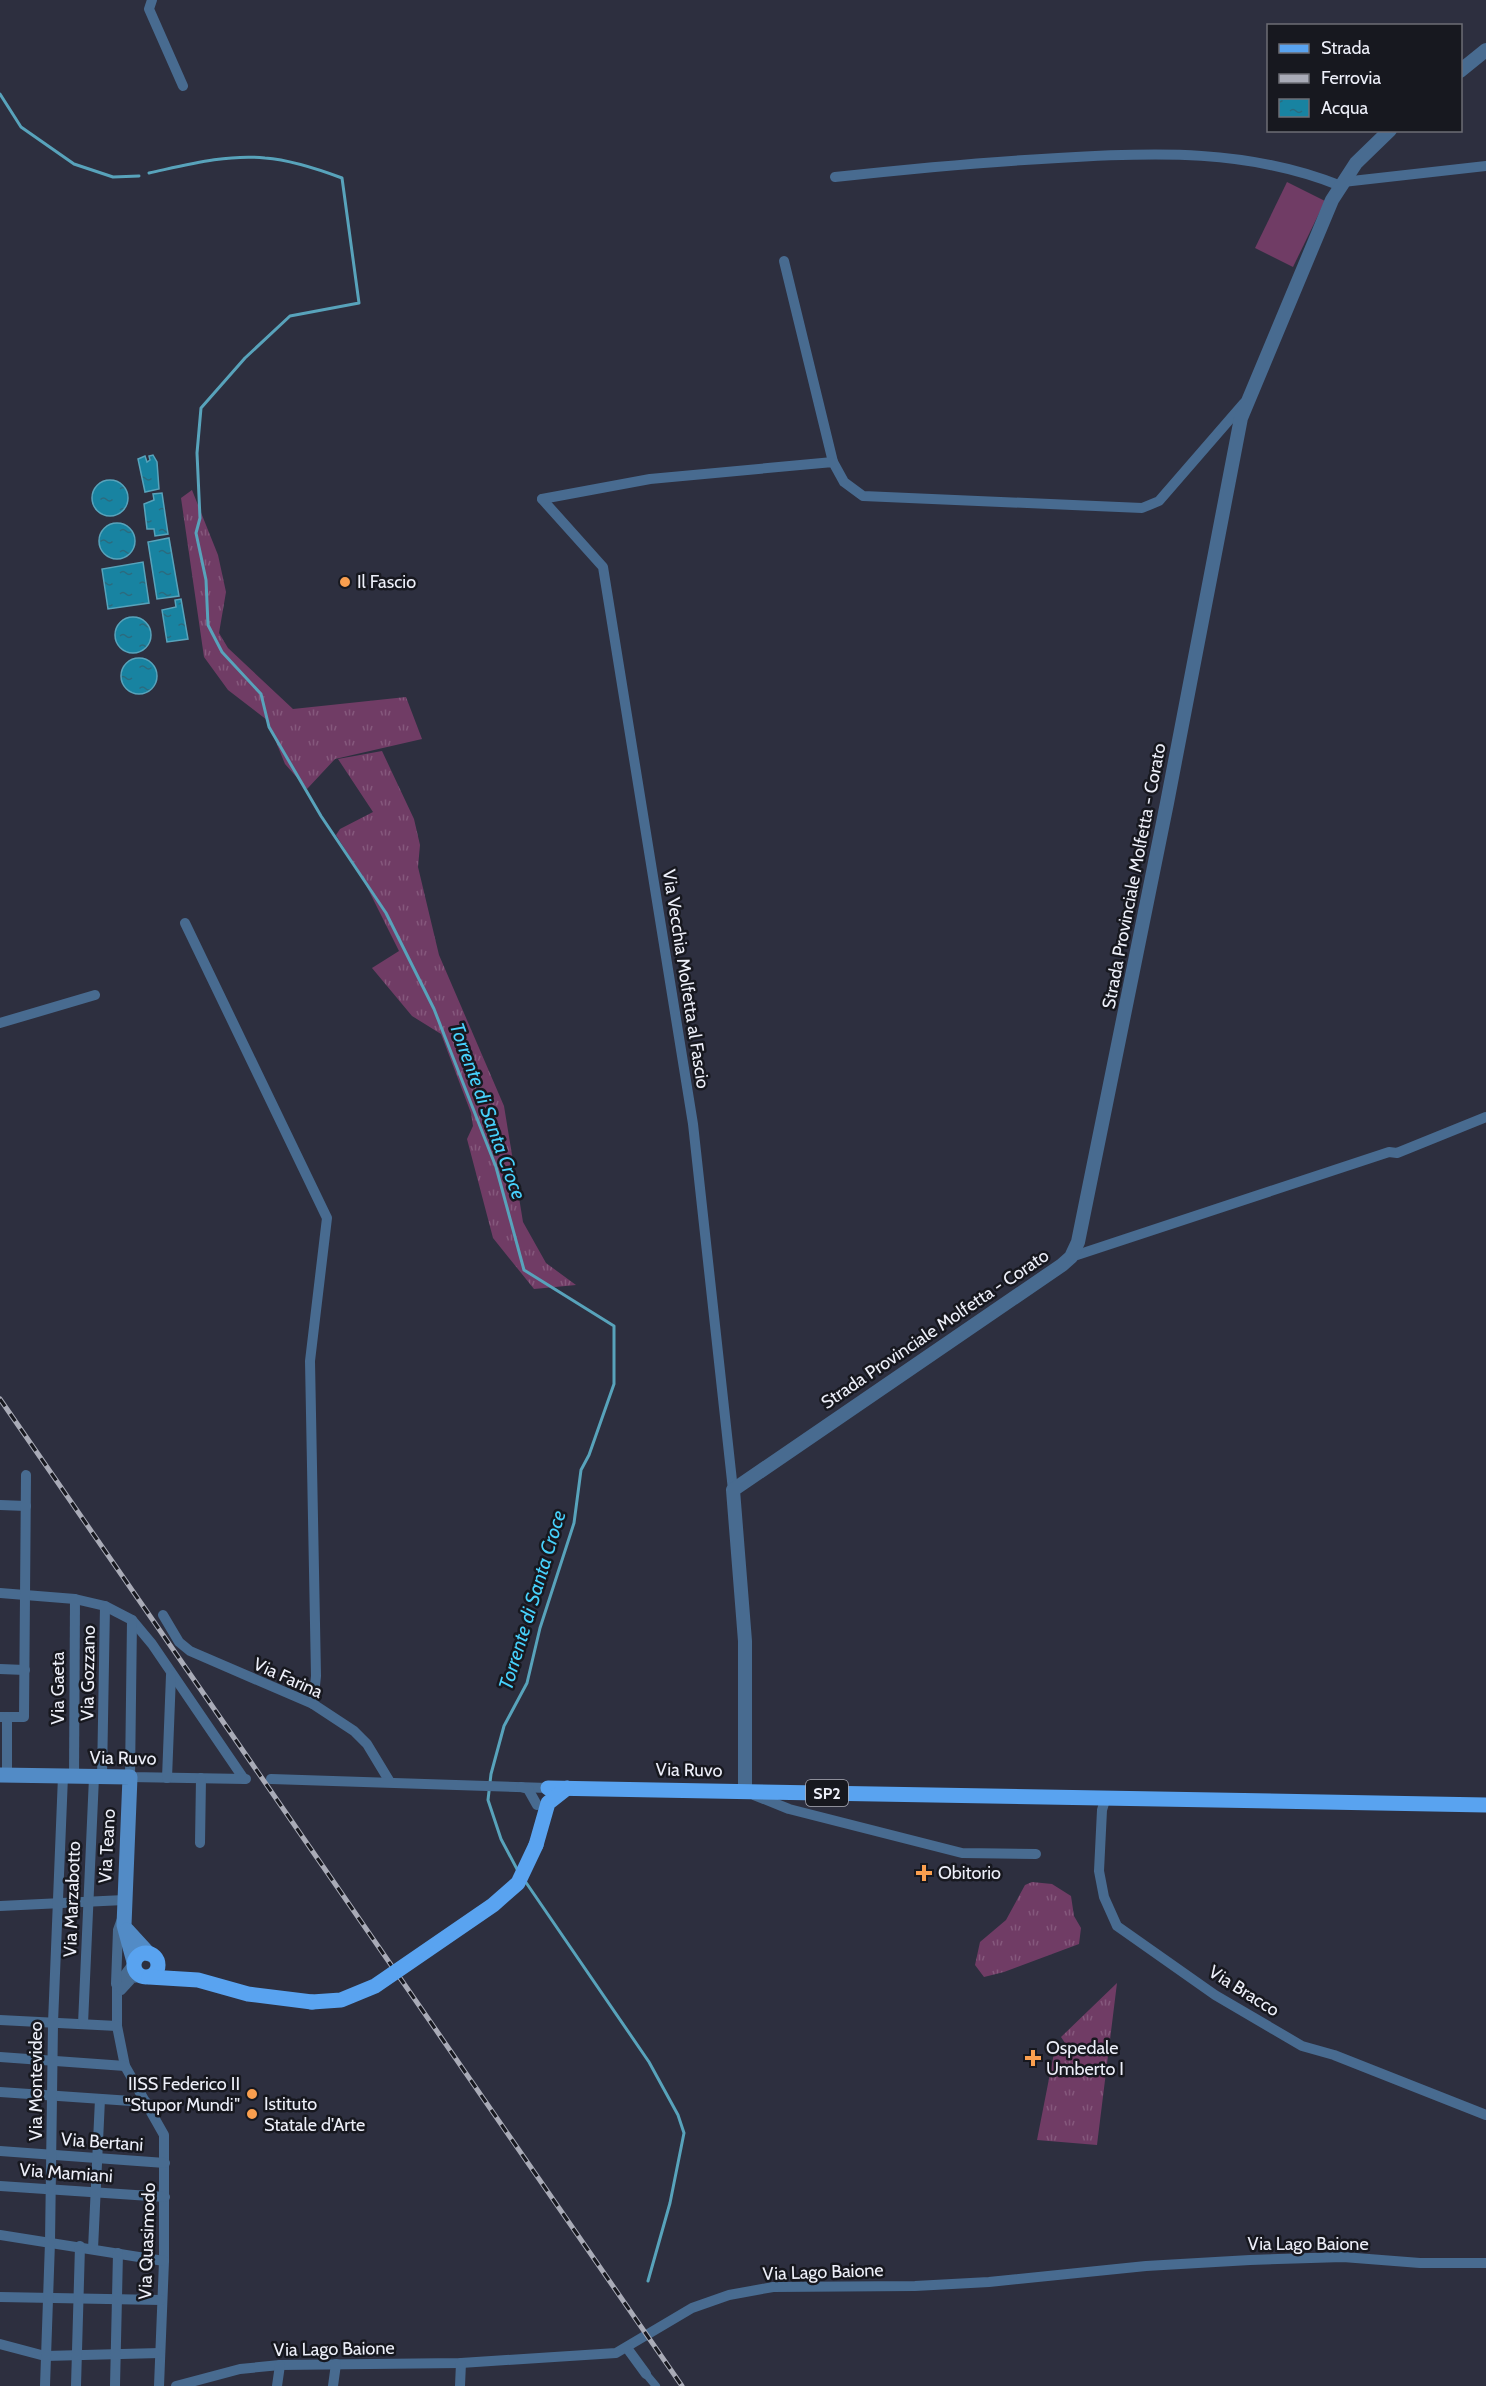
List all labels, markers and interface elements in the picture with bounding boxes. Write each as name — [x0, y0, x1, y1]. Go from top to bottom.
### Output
legend — [1267, 24, 1462, 132]
text: Strada — [1321, 37, 1371, 59]
text: Ferrovia — [1321, 67, 1381, 89]
text: Acqua — [1321, 97, 1368, 119]
place label: Il Fascio — [357, 571, 416, 593]
marker: Il Fascio — [338, 575, 352, 589]
street label: Strada Provinciale Molfetta - Corato — [1097, 741, 1171, 1011]
street label: Via Vecchia Molfetta al Fascio — [658, 868, 714, 1090]
water label: Torrente di Santa Croce — [445, 1019, 531, 1203]
street label: Strada Provinciale Molfetta - Corato — [817, 1244, 1053, 1414]
water label: Torrente di Santa Croce — [493, 1507, 571, 1693]
street label: Via Gozzano — [76, 1625, 100, 1721]
street label: Via Gaeta — [47, 1651, 69, 1724]
street label: Via Farina — [250, 1653, 326, 1703]
street label: Via Ruvo — [89, 1746, 157, 1770]
street label: Via Ruvo — [655, 1758, 723, 1782]
road number: SP2 — [806, 1780, 848, 1806]
street label: Via Teano — [94, 1808, 120, 1884]
street label: Via Marzabotto — [59, 1841, 85, 1957]
place label: Obitorio — [938, 1862, 1001, 1884]
marker: Obitorio — [915, 1864, 933, 1882]
street label: Via Bracco — [1205, 1961, 1283, 2021]
street label: Via Montevideo — [25, 2021, 47, 2141]
place label: Ospedale Umberto I — [1046, 2037, 1124, 2080]
marker: Ospedale Umberto I — [1024, 2049, 1042, 2067]
place label: IISS Federico II "Stupor Mundi" — [125, 2073, 240, 2116]
marker: IISS Federico II "Stupor Mundi" — [245, 2087, 259, 2101]
place label: Istituto Statale d'Arte — [264, 2093, 365, 2136]
marker: Istituto Statale d'Arte — [245, 2107, 259, 2121]
street label: Via Bertani — [60, 2128, 144, 2156]
street label: Via Mamiani — [19, 2159, 113, 2187]
street label: Via Quasimodo — [134, 2182, 160, 2300]
street label: Via Lago Baione — [1247, 2233, 1369, 2255]
street label: Via Lago Baione — [762, 2259, 884, 2285]
street label: Via Lago Baione — [273, 2337, 395, 2361]

